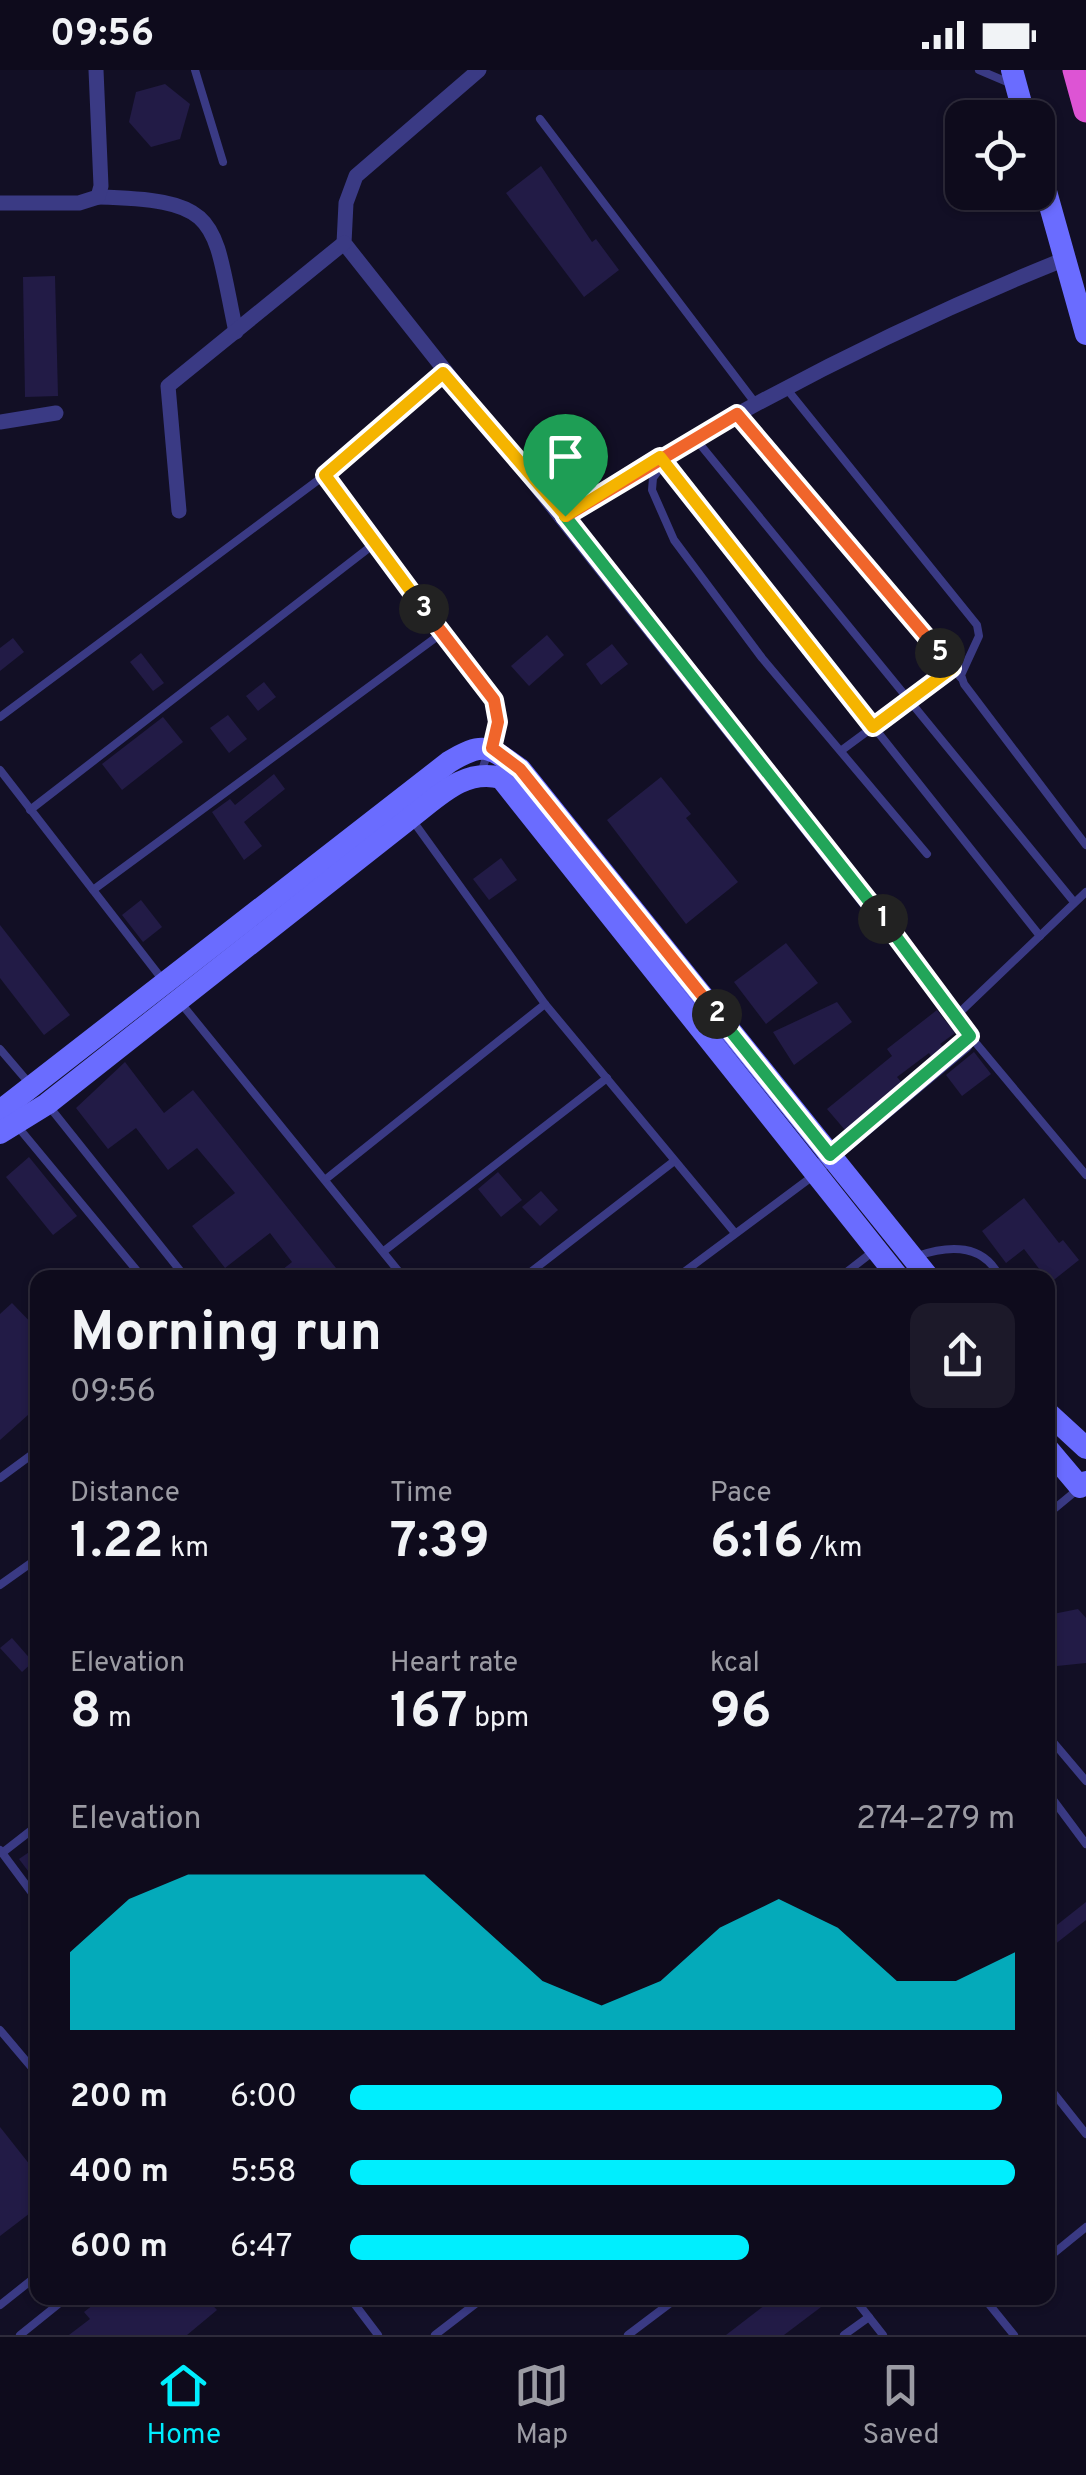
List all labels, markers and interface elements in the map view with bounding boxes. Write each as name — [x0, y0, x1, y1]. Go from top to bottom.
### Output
text: 09:56 — [50, 11, 154, 60]
map controls — [945, 100, 1055, 210]
button: locate — [945, 100, 1055, 210]
pin — [523, 414, 608, 517]
icon: arrive — [538, 429, 593, 484]
pin: 3 — [399, 584, 449, 634]
text: 3 — [416, 591, 432, 627]
pin: 5 — [915, 628, 965, 678]
text: 5 — [931, 635, 949, 671]
pin: 1 — [858, 894, 908, 944]
text: 1 — [877, 901, 889, 937]
pin: 2 — [692, 989, 742, 1039]
text: 2 — [708, 996, 726, 1032]
text: Morning run — [70, 1300, 382, 1370]
button: share — [910, 1303, 1015, 1408]
text: 09:56 — [70, 1373, 156, 1413]
text: Distance — [70, 1476, 180, 1512]
text: Time — [390, 1476, 453, 1512]
text: Pace — [710, 1476, 772, 1512]
text: 1.22 — [70, 1512, 164, 1575]
text: 7:39 — [390, 1512, 490, 1575]
text: 6:16 — [710, 1512, 804, 1575]
text: km — [164, 1531, 209, 1567]
text: /km — [804, 1531, 862, 1567]
text: Elevation — [70, 1646, 185, 1682]
text: Heart rate — [390, 1646, 518, 1682]
text: kcal — [710, 1646, 760, 1682]
text: 8 — [70, 1682, 101, 1745]
text: 167 — [390, 1682, 468, 1745]
text: 96 — [710, 1682, 771, 1745]
text: m — [101, 1701, 132, 1737]
text: bpm — [468, 1701, 529, 1737]
text: Elevation — [70, 1800, 202, 1840]
text: 274–279 m — [856, 1800, 1015, 1840]
text: 200 m — [70, 2078, 168, 2118]
text: 6:00 — [230, 2078, 297, 2118]
text: 400 m — [70, 2153, 169, 2193]
text: 5:58 — [230, 2153, 297, 2193]
text: 600 m — [70, 2228, 168, 2268]
text: 6:47 — [230, 2228, 293, 2268]
tab: Home — [147, 2358, 221, 2454]
tab: Map — [514, 2358, 569, 2454]
tab: Saved — [862, 2358, 939, 2454]

